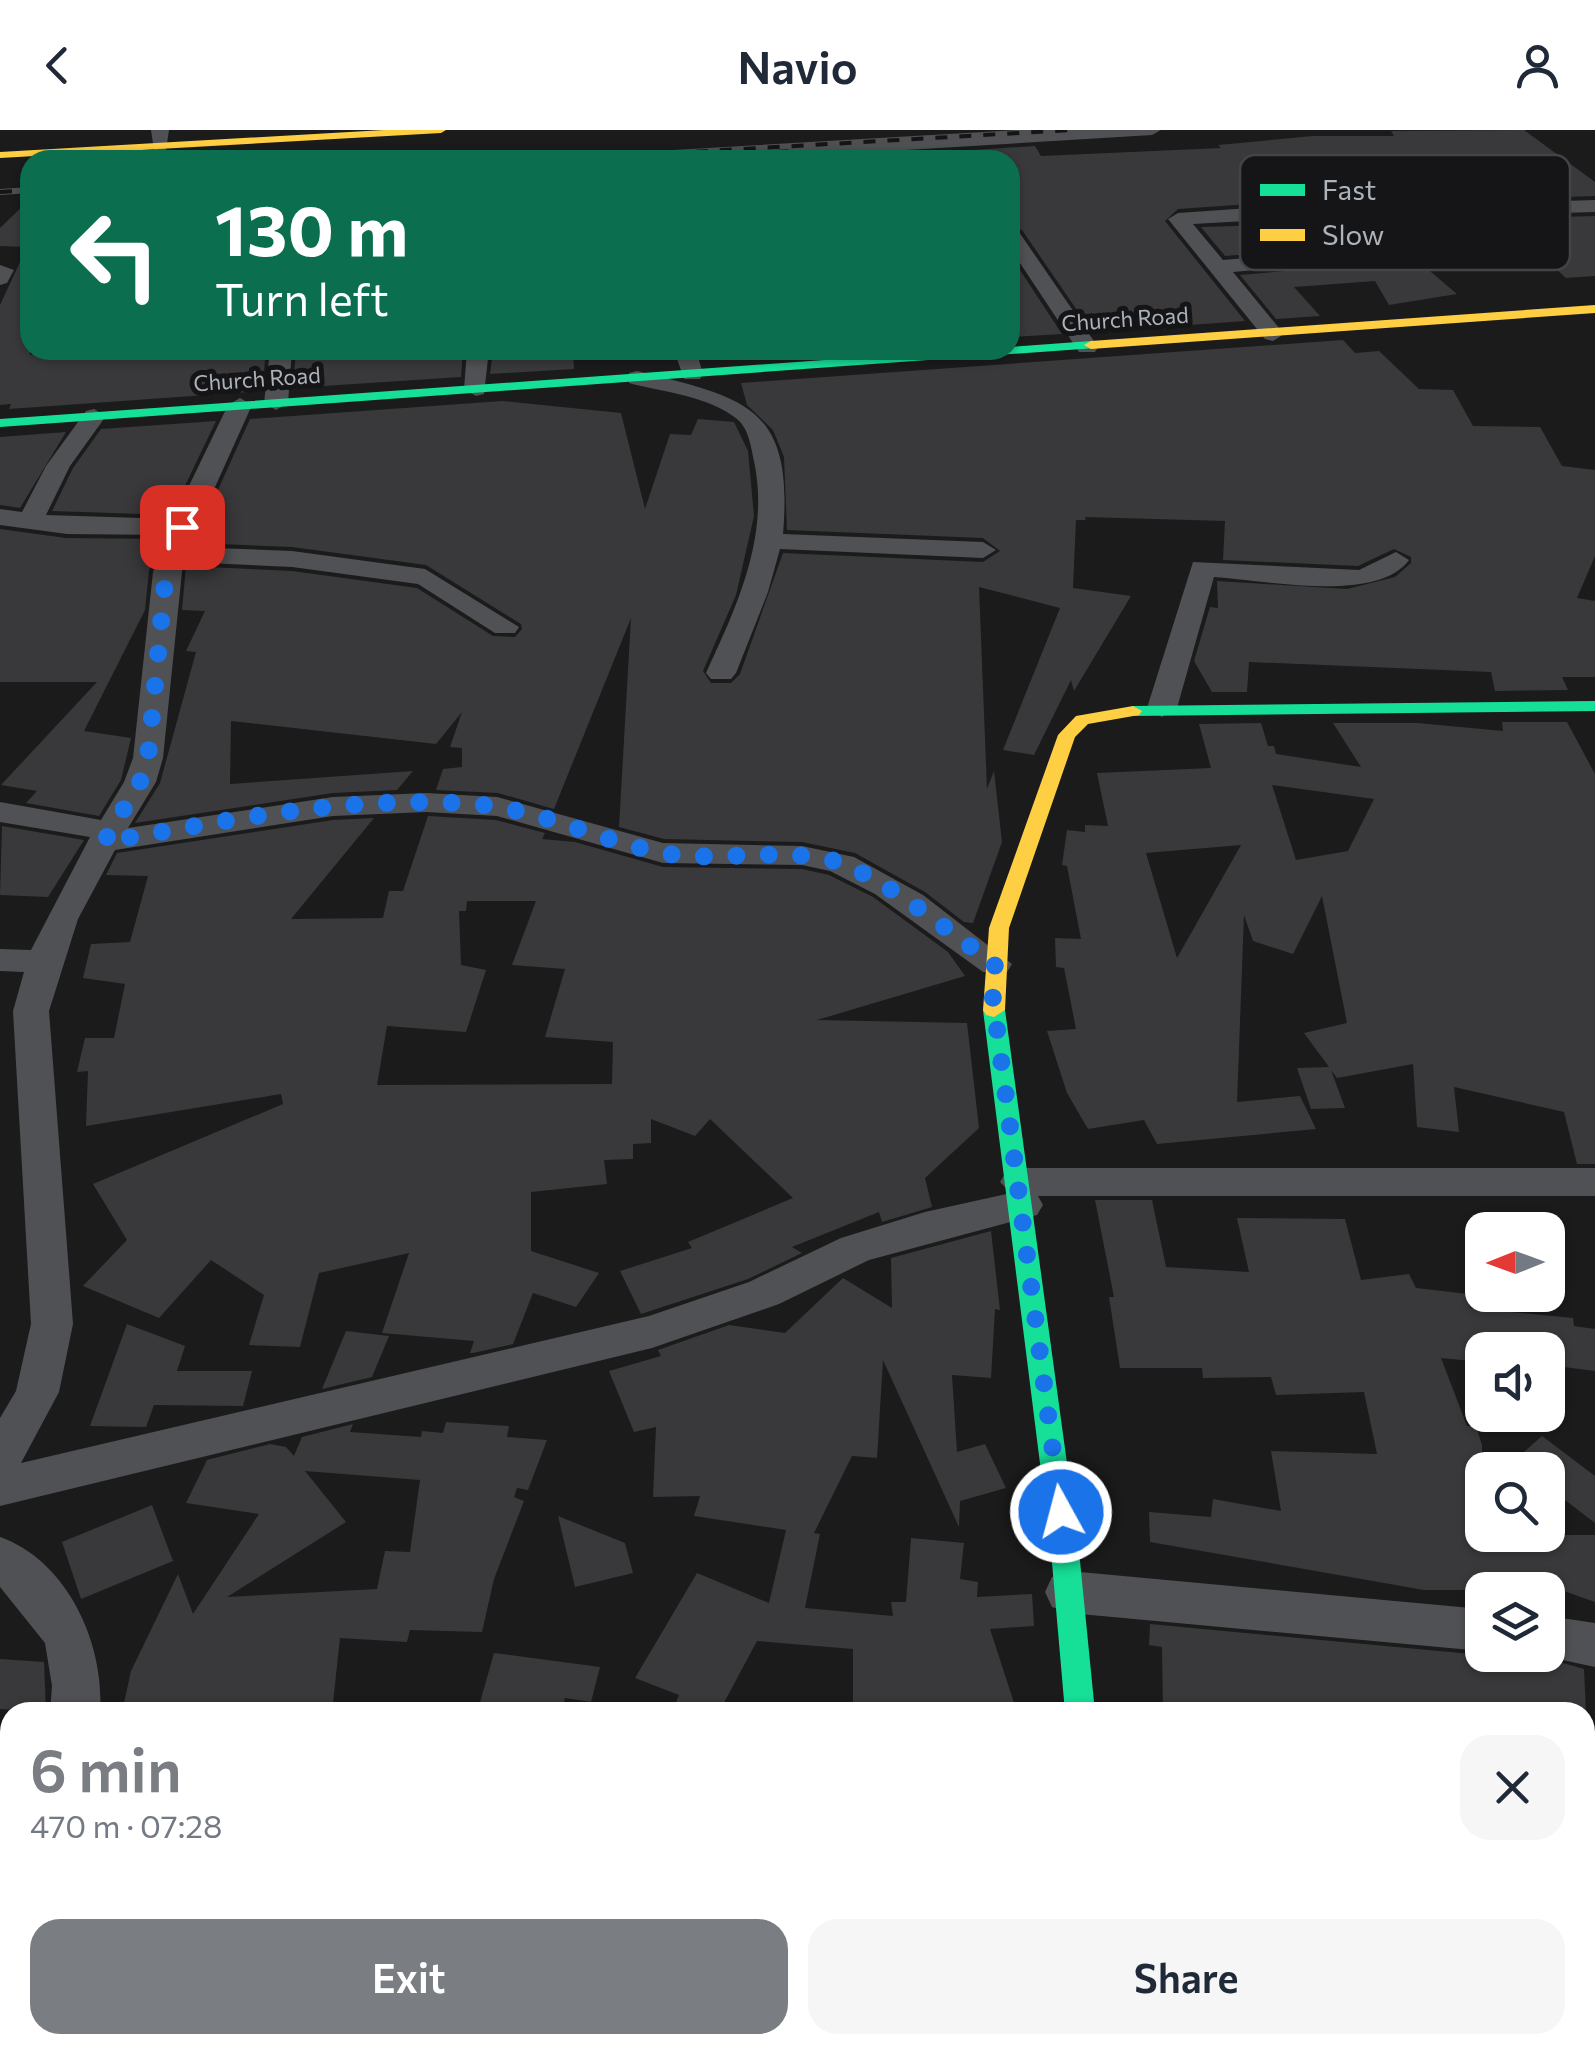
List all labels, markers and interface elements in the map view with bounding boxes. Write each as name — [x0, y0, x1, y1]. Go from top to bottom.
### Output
icon: back — [30, 38, 85, 93]
text: Navio — [737, 38, 858, 93]
icon: person — [1510, 38, 1565, 93]
legend — [1240, 155, 1570, 270]
text: Fast — [1322, 172, 1376, 206]
text: 130 m — [215, 185, 408, 270]
icon: left — [50, 190, 180, 320]
text: Slow — [1322, 217, 1384, 251]
text: Turn left — [215, 270, 389, 325]
street label: Church Road — [1060, 301, 1189, 336]
street label: Church Road — [192, 361, 321, 396]
pin — [140, 485, 225, 570]
icon: arrive — [155, 500, 210, 555]
north arrow — [1465, 1212, 1565, 1312]
map controls — [1465, 1212, 1565, 1672]
button: sound — [1465, 1332, 1565, 1432]
button: search — [1465, 1452, 1565, 1552]
position arrow — [1009, 1460, 1113, 1564]
button: layers — [1465, 1572, 1565, 1672]
text: 6 min — [30, 1731, 182, 1804]
button: close — [1460, 1735, 1565, 1840]
text: 470 m · 07:28 — [30, 1805, 222, 1845]
button: Exit — [30, 1919, 788, 2034]
button: Share — [808, 1919, 1565, 2034]

